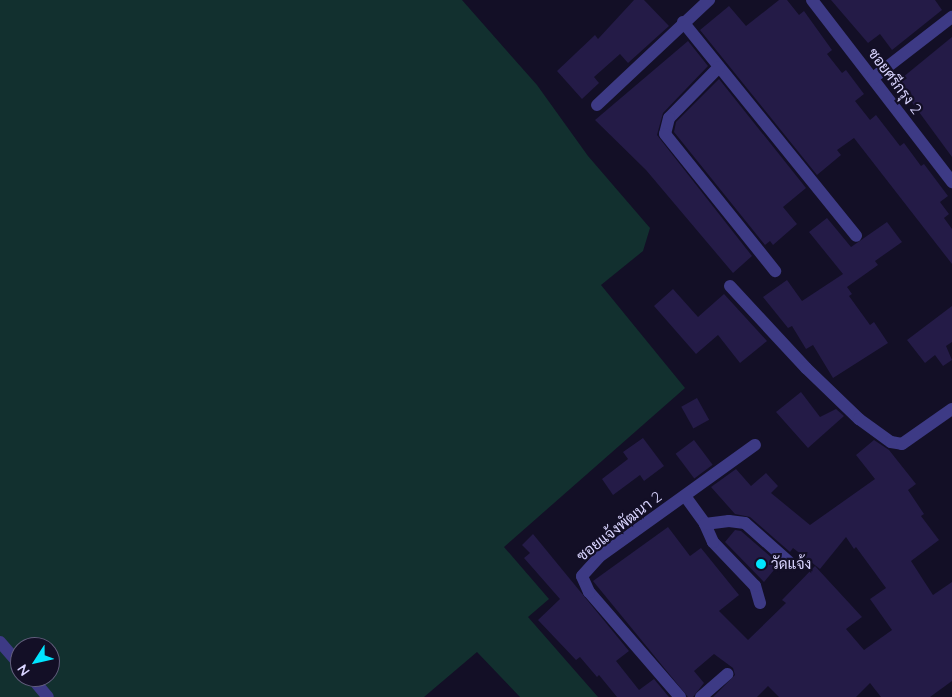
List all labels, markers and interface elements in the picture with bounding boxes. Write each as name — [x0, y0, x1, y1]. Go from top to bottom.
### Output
street label: ซอยศรีกรุง 2 — [864, 44, 926, 118]
street label: ซอยแจ้งพัฒนา 2 — [573, 487, 665, 565]
place label: วัดแจ้ง — [771, 555, 811, 573]
marker: วัดแจ้ง — [755, 558, 767, 570]
north arrow — [10, 637, 60, 687]
text: N — [13, 661, 34, 679]

